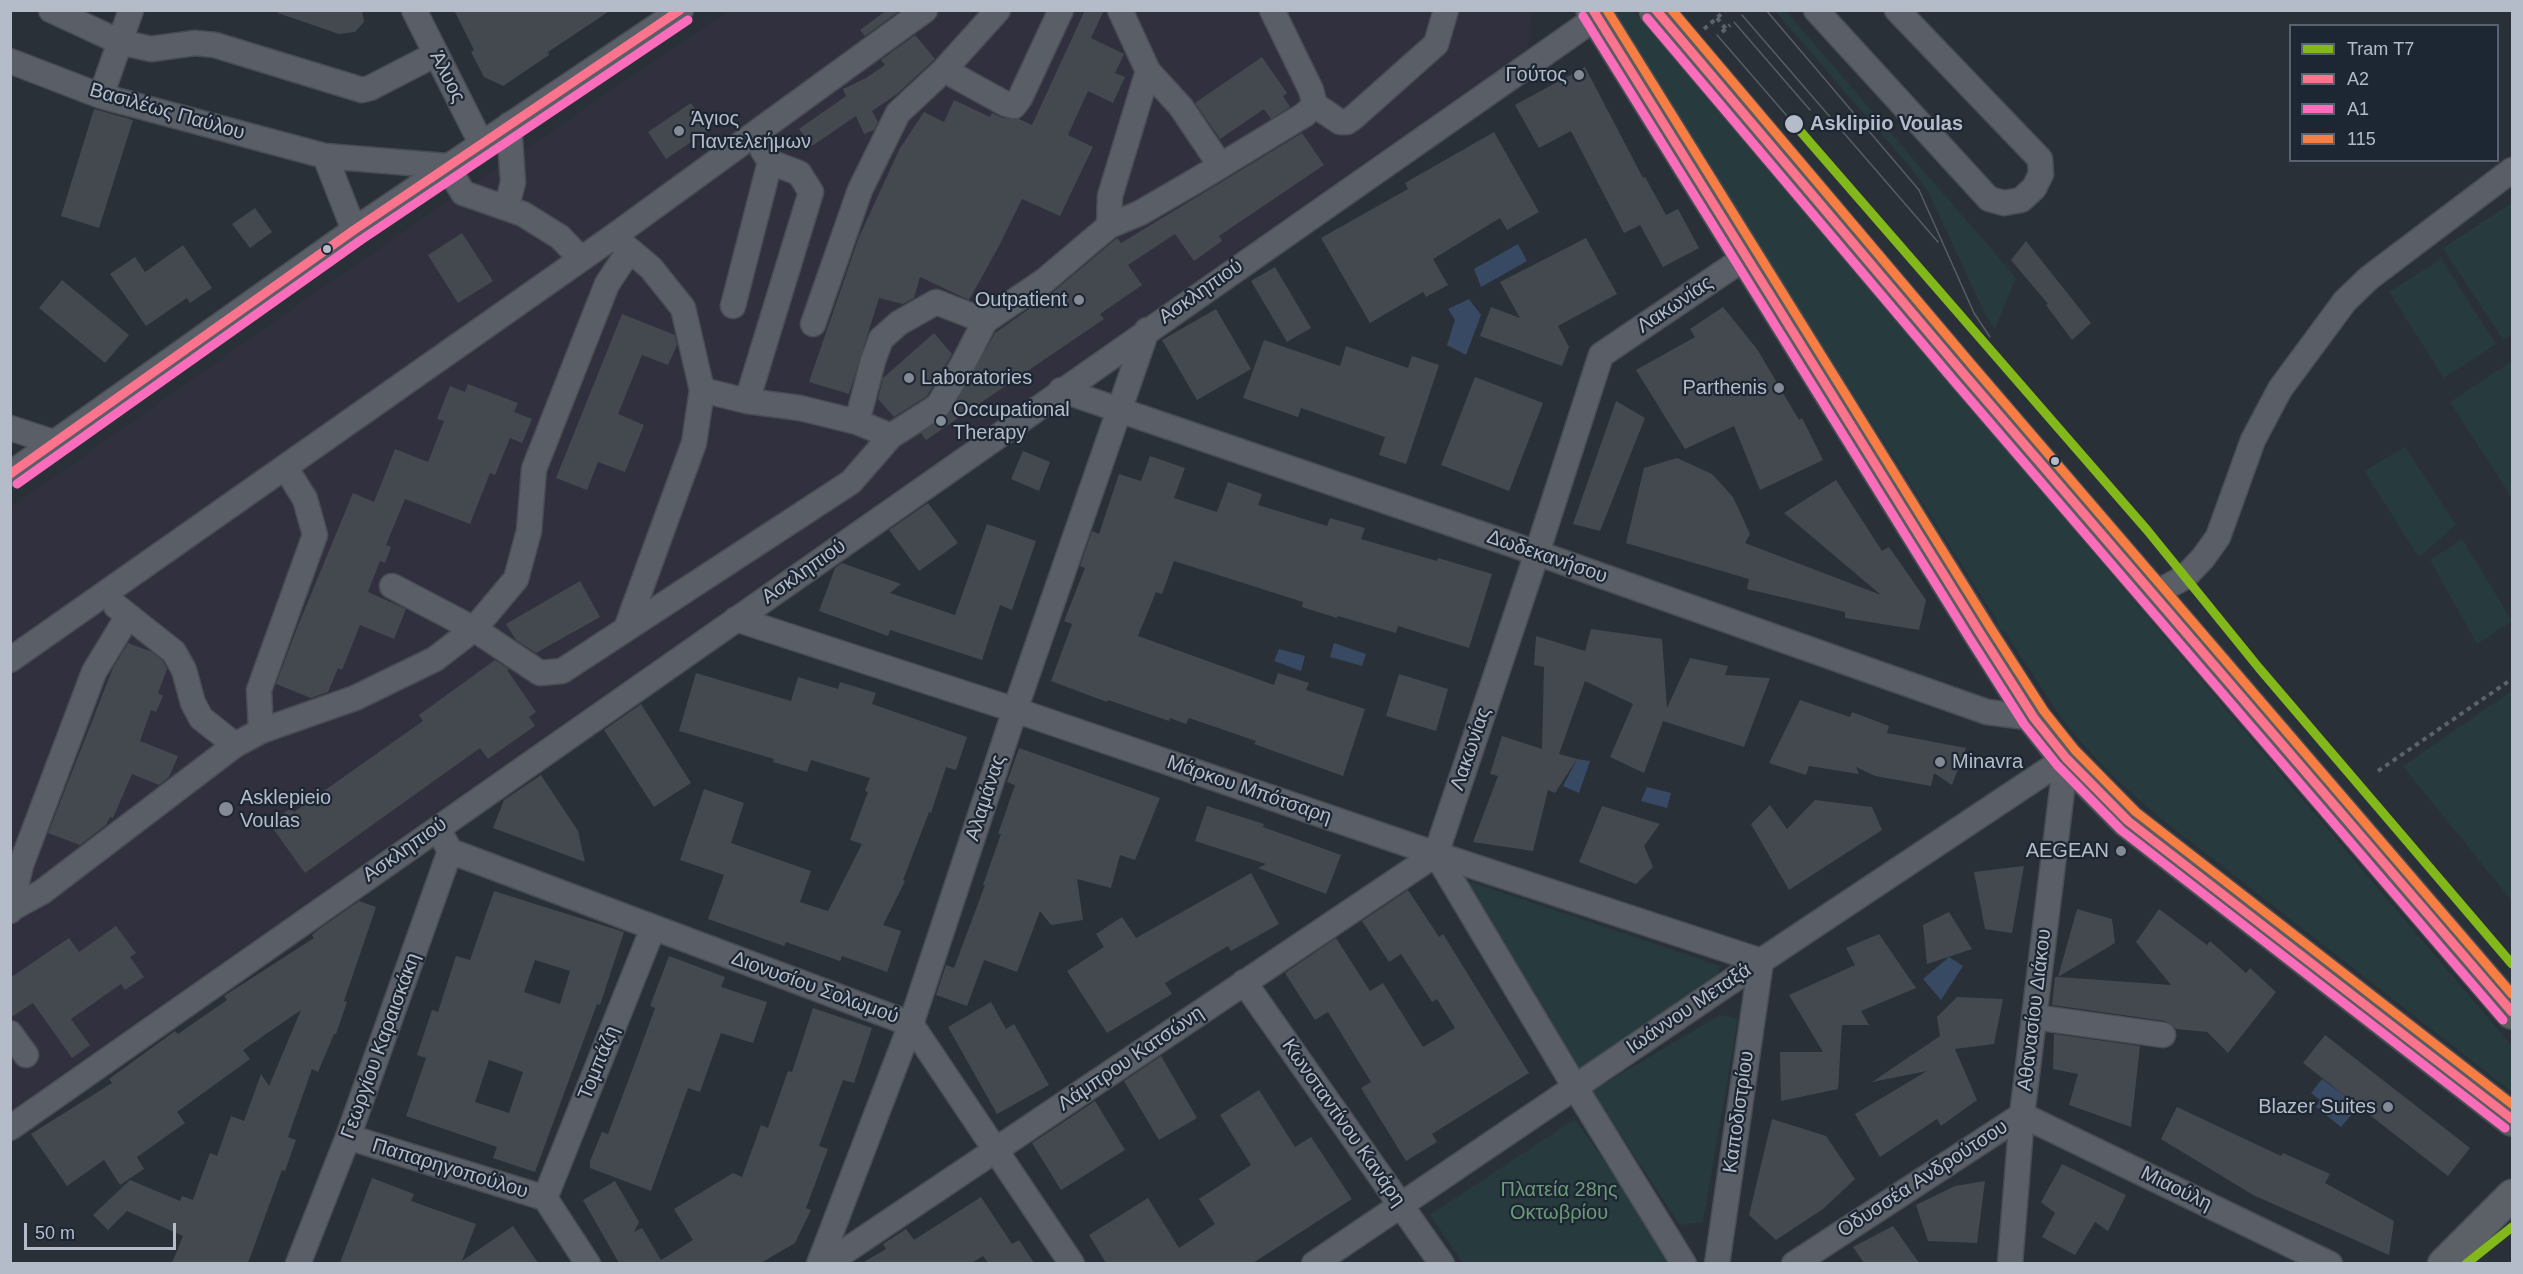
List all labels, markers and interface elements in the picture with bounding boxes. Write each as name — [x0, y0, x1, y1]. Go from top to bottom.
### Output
legend — [2289, 24, 2499, 162]
text: Tram Τ7 — [2347, 39, 2414, 59]
street label: Άλυος — [424, 47, 470, 107]
place label: Γούτος — [1506, 63, 1567, 87]
marker: Γούτος — [1572, 68, 1586, 82]
text: Α2 — [2347, 69, 2369, 89]
street label: Βασιλέως Παύλου — [87, 78, 247, 146]
text: Α1 — [2347, 99, 2369, 119]
place label: Άγιος Παντελεήμων — [691, 107, 811, 154]
place label: Asklipiio Voulas — [1810, 112, 1963, 136]
marker: Asklipiio Voulas — [1783, 113, 1805, 135]
marker: Άγιος Παντελεήμων — [672, 124, 686, 138]
text: 115 — [2347, 129, 2376, 149]
unlabelled marker — [321, 243, 333, 255]
street label: Ασκληπιού — [1154, 254, 1248, 330]
street label: Λακωνίας — [1633, 271, 1717, 339]
place label: Outpatient — [975, 288, 1067, 312]
marker: Outpatient — [1072, 293, 1086, 307]
place label: Laboratories — [921, 366, 1032, 390]
marker: Laboratories — [902, 371, 916, 385]
place label: Parthenis — [1683, 376, 1767, 400]
marker: Parthenis — [1772, 381, 1786, 395]
place label: Occupational Therapy — [953, 398, 1070, 445]
marker: Occupational Therapy — [934, 414, 948, 428]
unlabelled marker — [2049, 455, 2061, 467]
street label: Δωδεκανήσου — [1484, 525, 1610, 589]
street label: Ασκληπιού — [757, 534, 851, 610]
street label: Λακωνίας — [1446, 704, 1496, 794]
place label: Minavra — [1952, 750, 2023, 774]
street label: Μάρκου Μπότσαρη — [1164, 751, 1334, 829]
street label: Αλαμάνας — [961, 752, 1011, 844]
marker: Minavra — [1933, 755, 1947, 769]
place label: Asklepieio Voulas — [240, 786, 331, 833]
marker: Asklepieio Voulas — [217, 800, 235, 818]
street label: Ασκληπιού — [358, 812, 452, 888]
place label: AEGEAN — [2026, 839, 2109, 863]
marker: AEGEAN — [2114, 844, 2128, 858]
street label: Αθανασίου Διάκου — [2013, 928, 2057, 1092]
street label: Διονυσίου Σολωμού — [728, 947, 902, 1029]
street label: Γεωργίου Καραισκάκη — [336, 950, 426, 1142]
street label: Ιωάννου Μεταξά — [1622, 958, 1756, 1060]
street label: Λάμπρου Κατσώνη — [1054, 1001, 1208, 1117]
street label: Τομπάζη — [573, 1023, 625, 1103]
street label: Κωνσταντίνου Κανάρη — [1276, 1035, 1410, 1211]
street label: Καποδιστρίου — [1719, 1049, 1759, 1175]
place label: Blazer Suites — [2258, 1095, 2376, 1119]
marker: Blazer Suites — [2381, 1100, 2395, 1114]
street label: Οδυσσέα Ανδρούτσου — [1833, 1115, 2013, 1243]
street label: Παπαρηγοπούλου — [369, 1134, 531, 1204]
street label: Μιαούλη — [2137, 1162, 2215, 1216]
park label: Πλατεία 28ης Οκτωβρίου — [1500, 1178, 1618, 1225]
scale bar — [27, 1211, 178, 1249]
text: 50 m — [35, 1223, 75, 1243]

